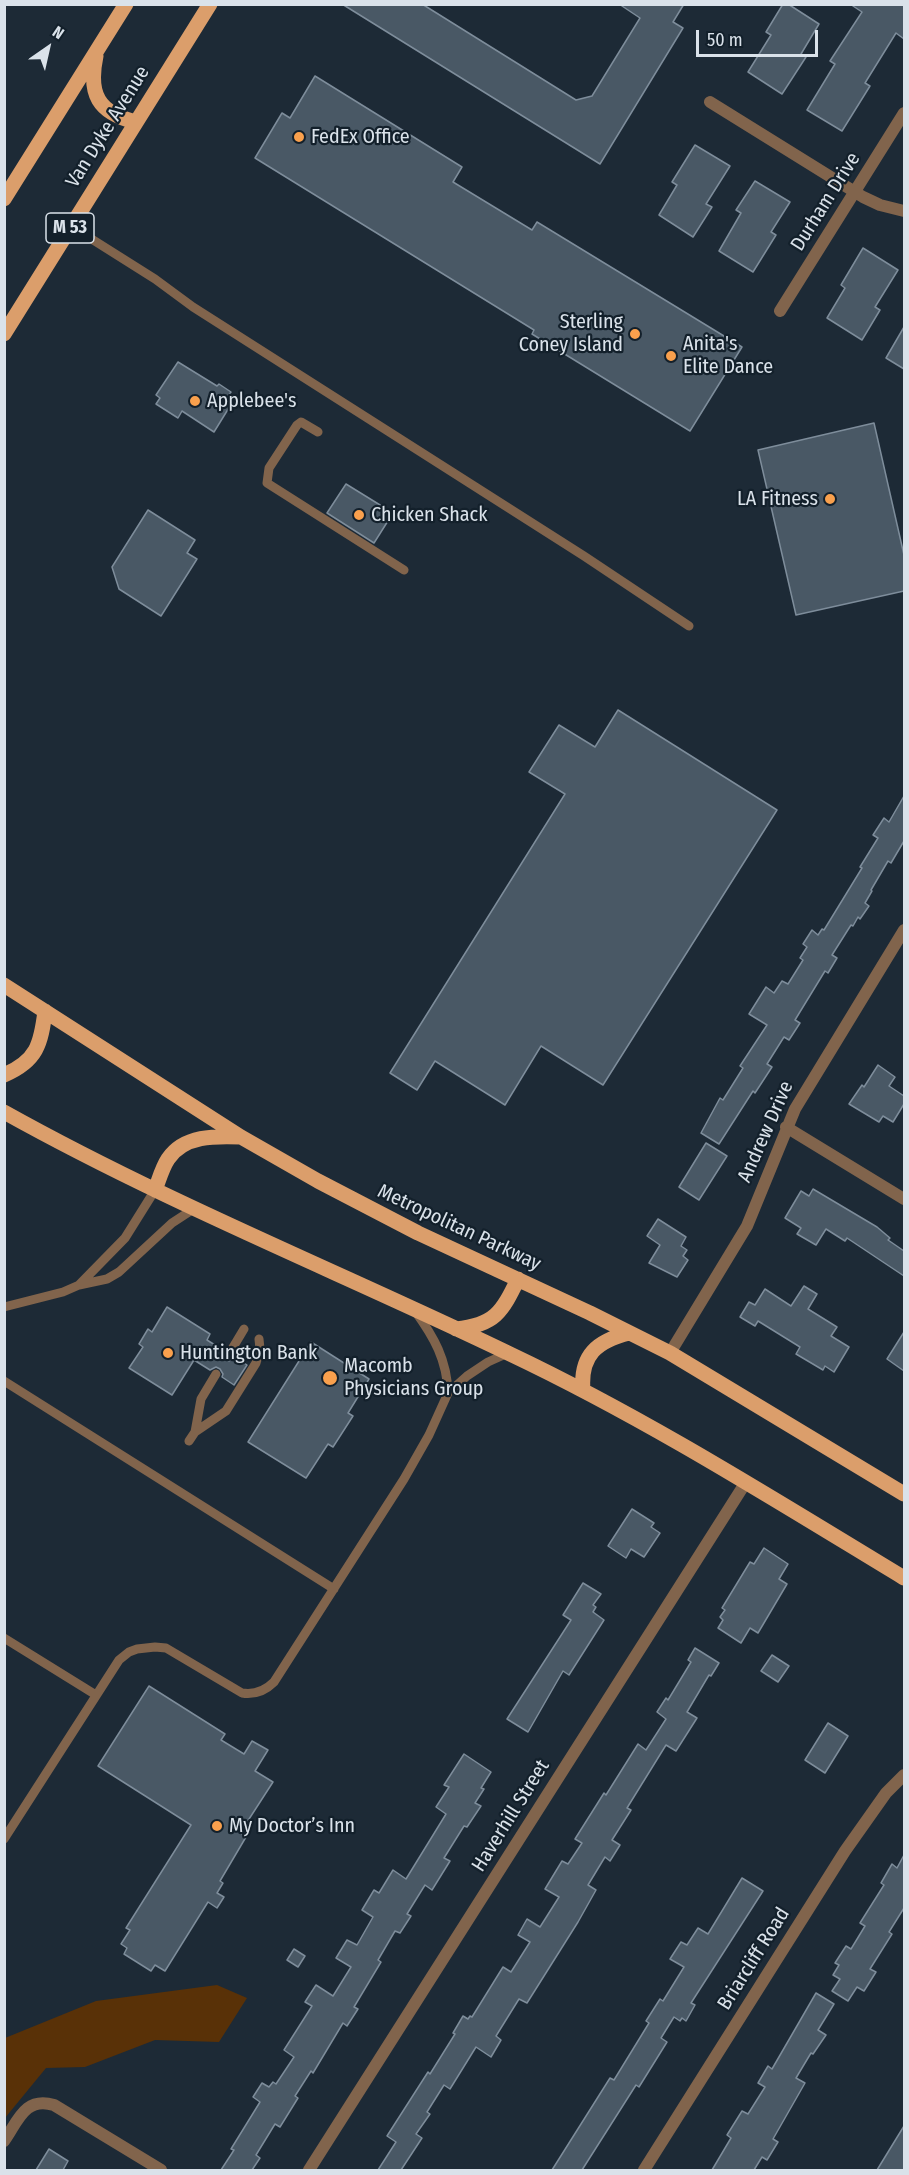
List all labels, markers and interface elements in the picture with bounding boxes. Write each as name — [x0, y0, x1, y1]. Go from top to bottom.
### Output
north arrow — [18, 18, 78, 78]
scale bar — [699, 18, 820, 56]
text: N — [49, 22, 68, 43]
text: 50 m — [707, 29, 743, 51]
street label: Van Dyke Avenue — [61, 62, 155, 192]
place label: FedEx Office — [311, 125, 410, 149]
marker: FedEx Office — [292, 130, 306, 144]
street label: Durham Drive — [786, 148, 866, 256]
road number: M 53 — [46, 213, 94, 243]
place label: Sterling Coney Island — [519, 310, 623, 357]
marker: Sterling Coney Island — [628, 327, 642, 341]
place label: Anita's Elite Dance — [683, 332, 773, 379]
marker: Anita's Elite Dance — [664, 349, 678, 363]
place label: Applebee's — [207, 389, 296, 413]
marker: Applebee's — [188, 394, 202, 408]
place label: LA Fitness — [737, 487, 818, 511]
marker: LA Fitness — [823, 492, 837, 506]
place label: Chicken Shack — [371, 503, 487, 527]
marker: Chicken Shack — [352, 508, 366, 522]
street label: Andrew Drive — [733, 1078, 799, 1186]
street label: Metropolitan Parkway — [374, 1180, 544, 1276]
place label: Huntington Bank — [180, 1341, 317, 1365]
marker: Huntington Bank — [161, 1346, 175, 1360]
place label: Macomb Physicians Group — [344, 1354, 483, 1401]
marker: Macomb Physicians Group — [321, 1369, 339, 1387]
street label: Haverhill Street — [467, 1756, 555, 1876]
place label: My Doctor’s Inn — [229, 1814, 355, 1838]
marker: My Doctor’s Inn — [210, 1819, 224, 1833]
street label: Briarcliff Road — [713, 1903, 795, 2015]

